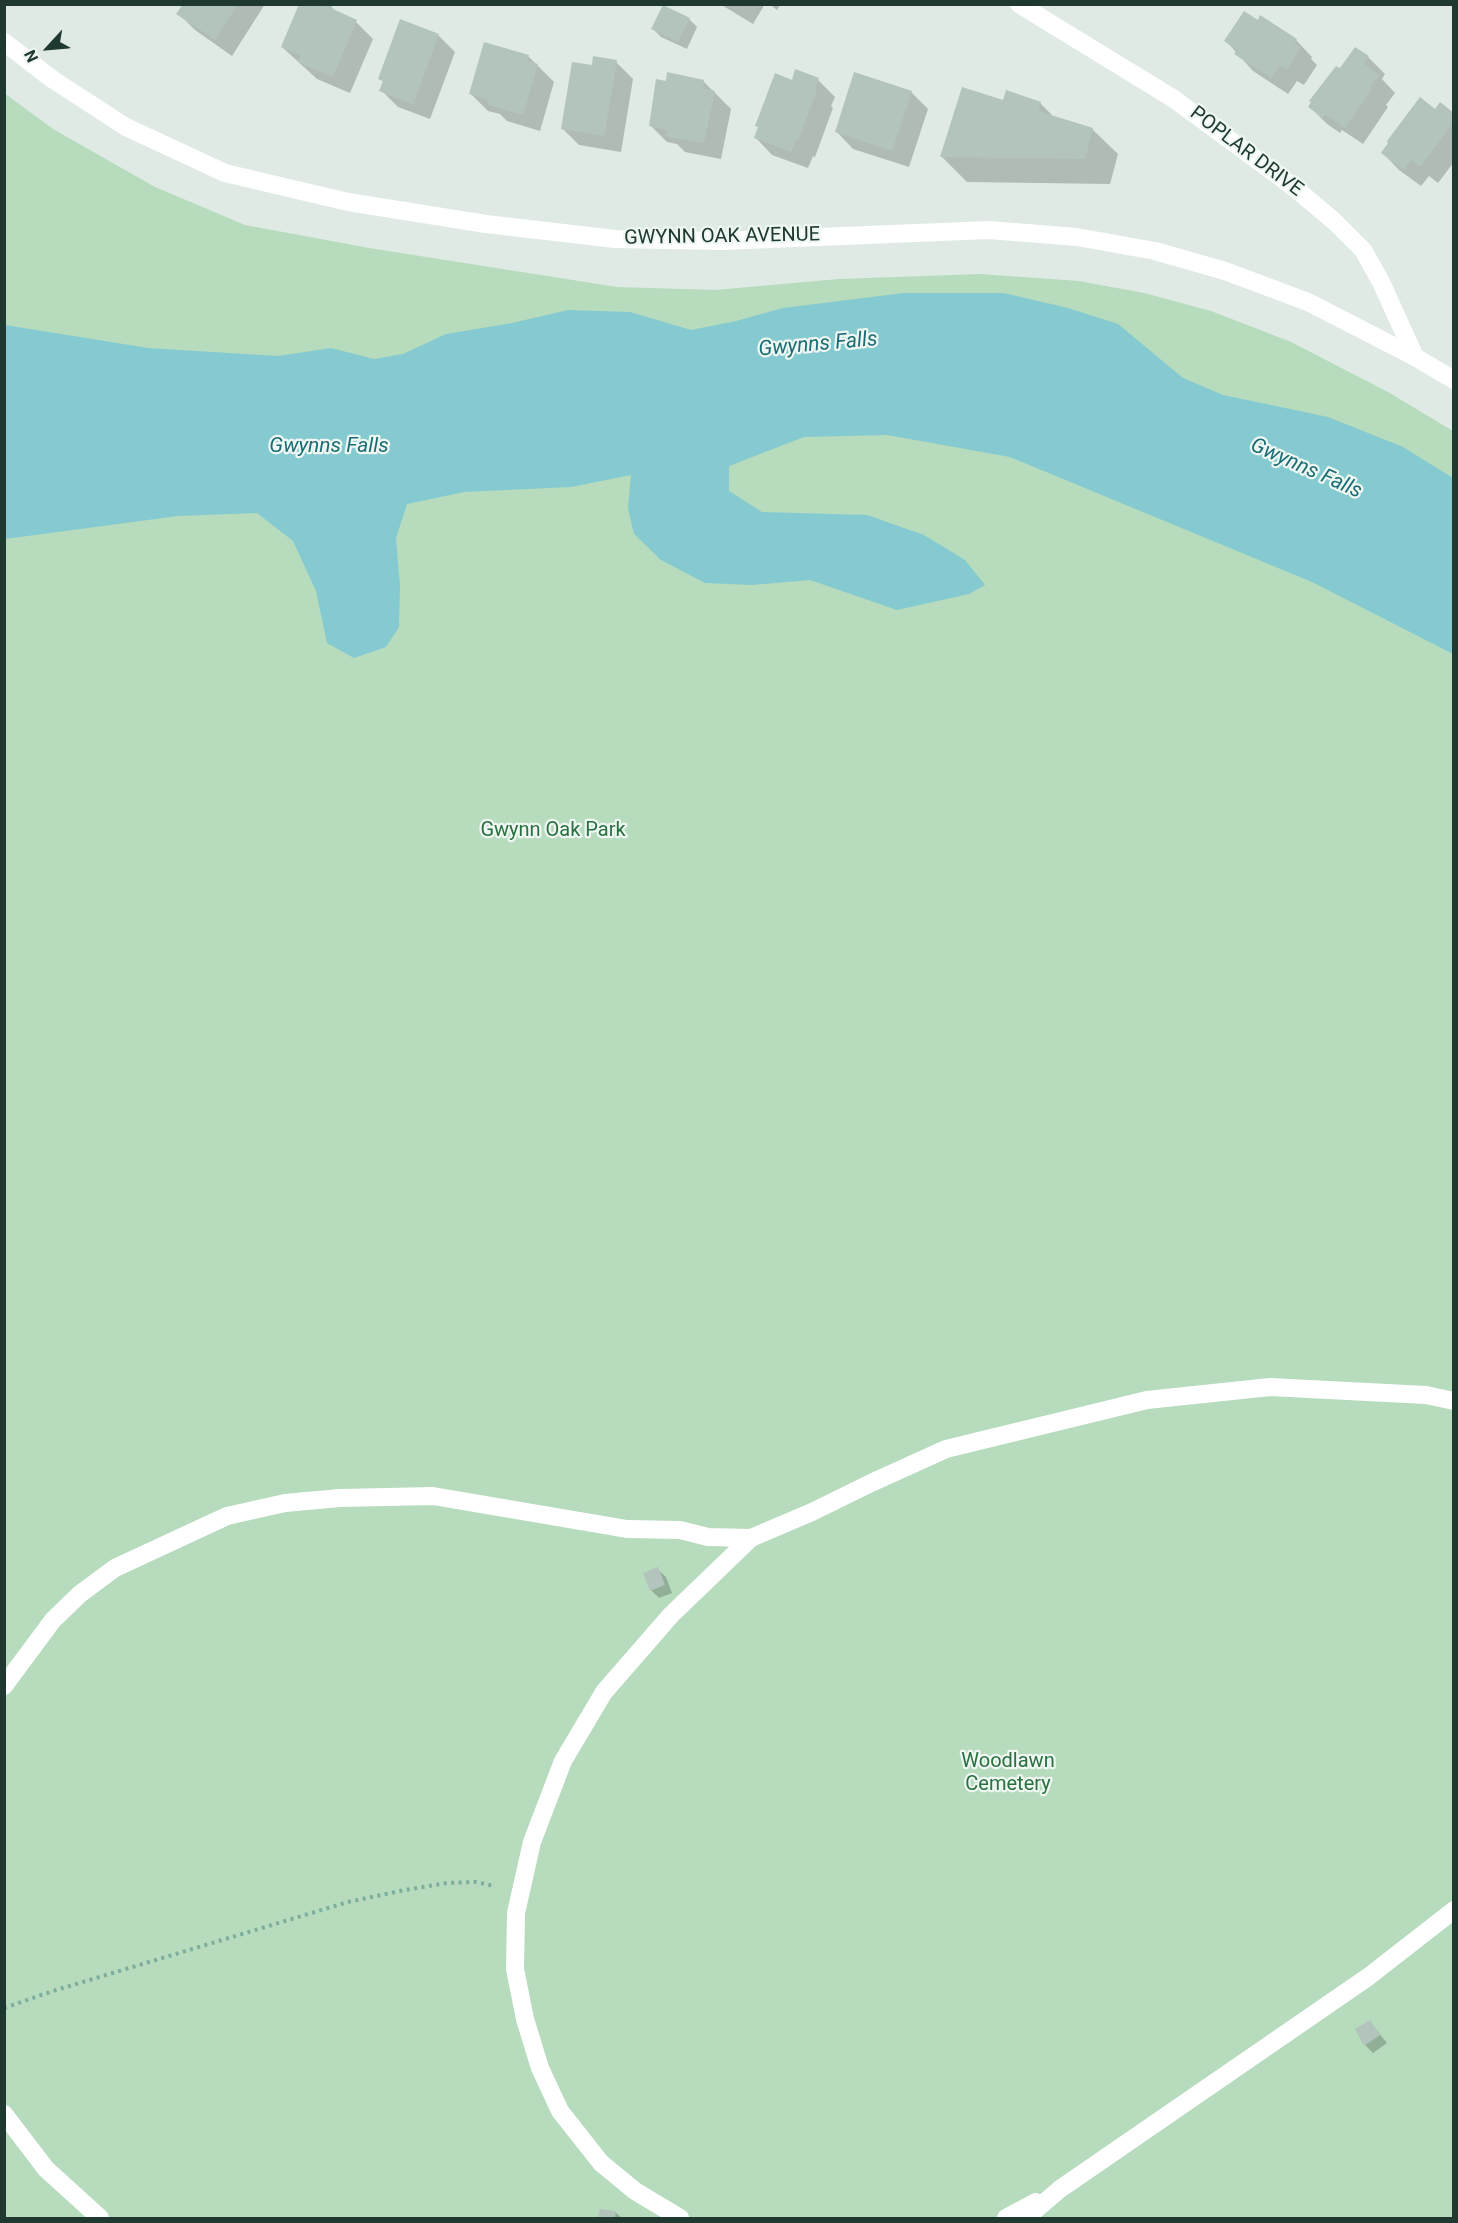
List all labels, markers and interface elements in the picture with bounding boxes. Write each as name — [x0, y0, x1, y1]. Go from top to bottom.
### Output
north arrow — [18, 18, 78, 78]
text: N — [20, 47, 42, 65]
street label: POPLAR DRIVE — [1185, 102, 1307, 202]
street label: GWYNN OAK AVENUE — [624, 223, 820, 251]
water label: Gwynns Falls — [757, 327, 879, 363]
water label: Gwynns Falls — [1246, 433, 1366, 505]
water label: Gwynns Falls — [269, 434, 389, 460]
park label: Gwynn Oak Park — [480, 819, 626, 843]
park label: Woodlawn Cemetery — [961, 1750, 1055, 1797]

